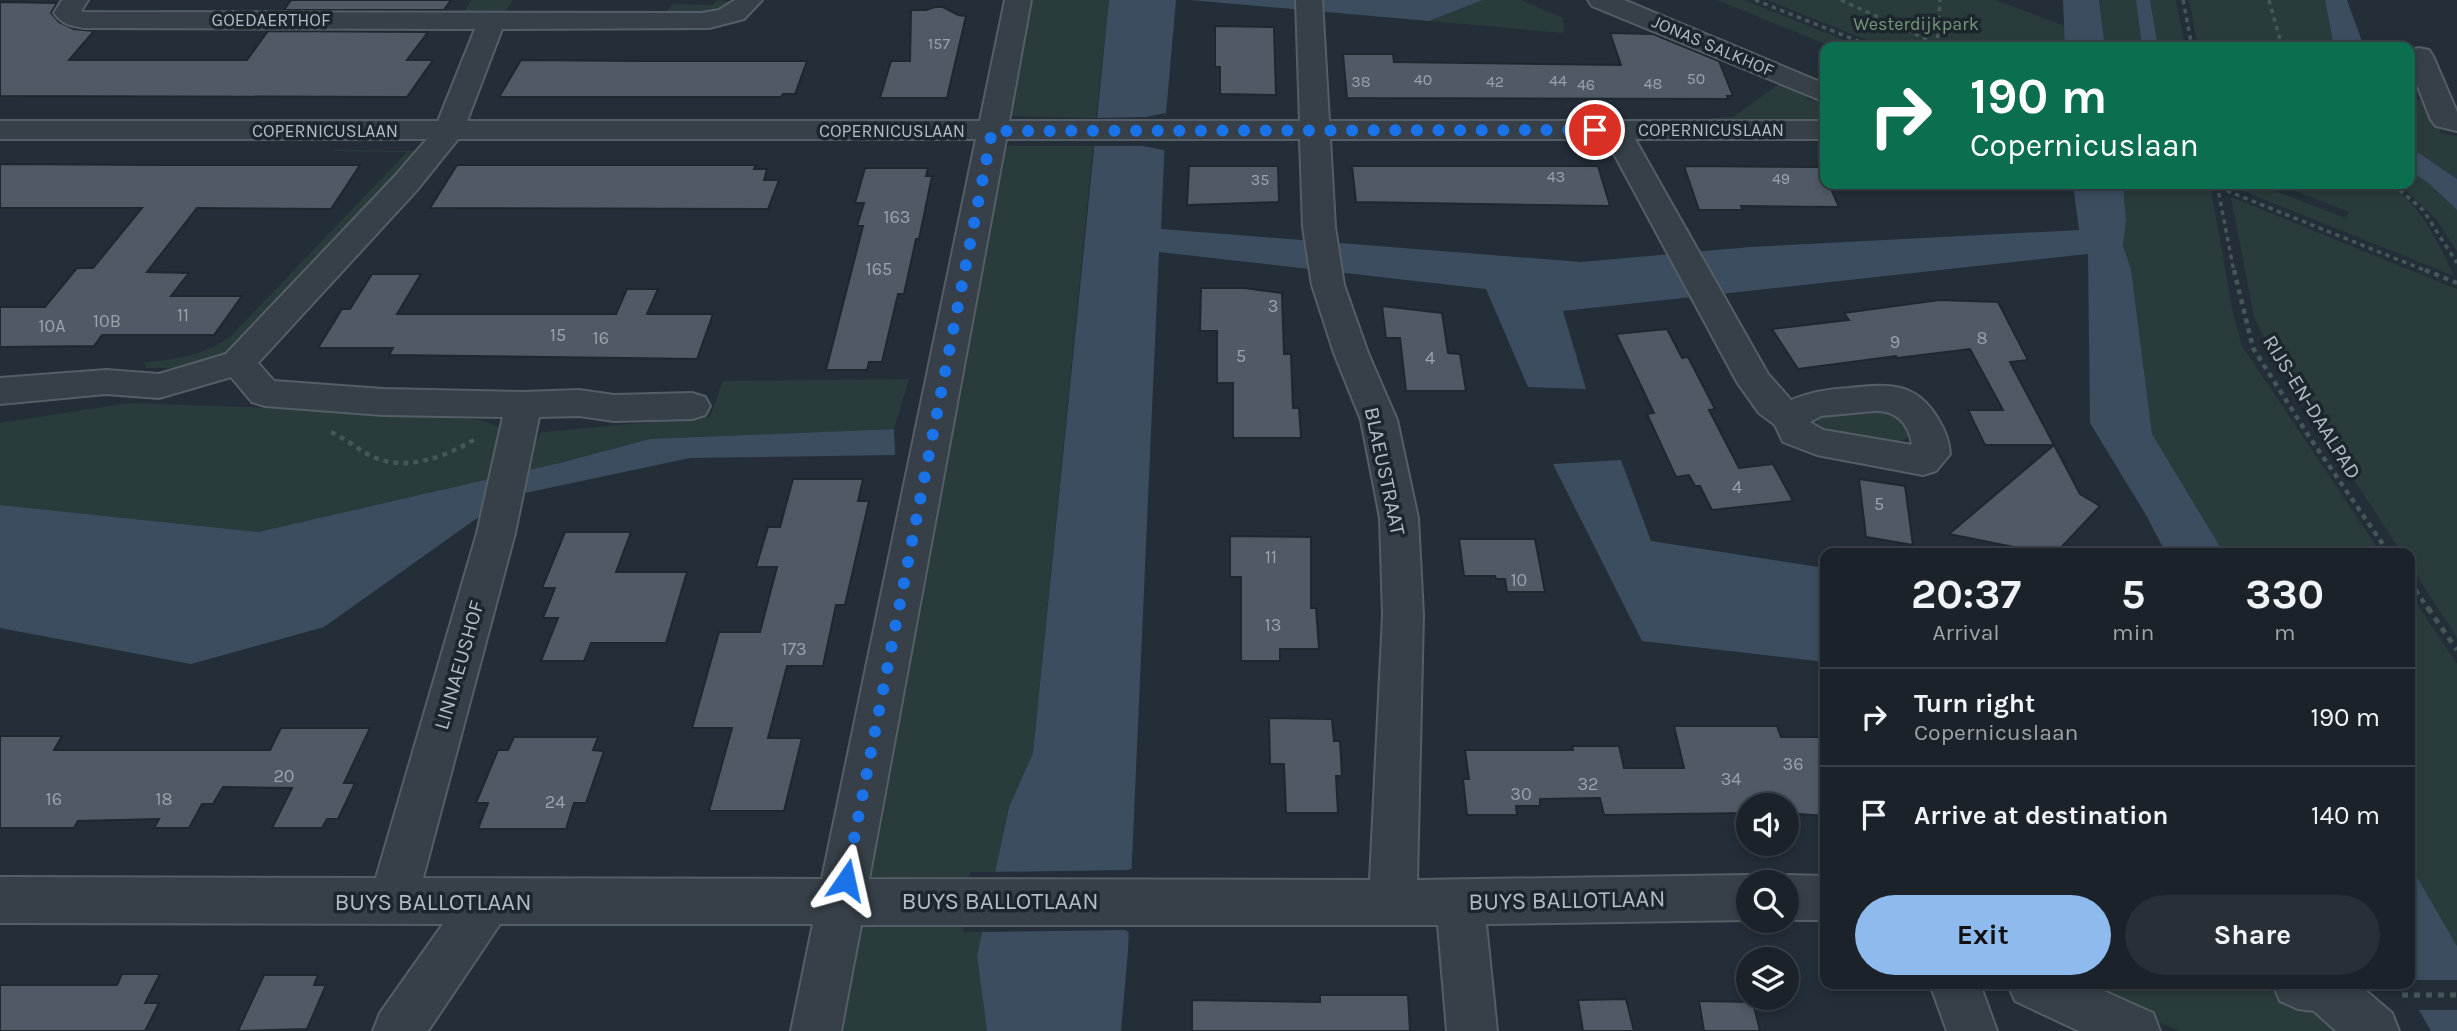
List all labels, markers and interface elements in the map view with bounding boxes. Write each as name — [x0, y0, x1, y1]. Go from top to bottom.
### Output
street label: GOEDAERTHOF — [212, 9, 330, 31]
street label: JONAS SALKHOF — [1649, 10, 1777, 82]
park label: Westerdijkpark — [1853, 13, 1979, 35]
house number: 157 — [928, 34, 950, 53]
text: 190 m — [1970, 68, 2107, 125]
house number: 50 — [1687, 69, 1705, 88]
house number: 40 — [1414, 70, 1432, 89]
icon: right — [1855, 70, 1946, 161]
house number: 44 — [1549, 71, 1567, 90]
house number: 38 — [1351, 72, 1371, 91]
house number: 42 — [1486, 72, 1504, 91]
house number: 48 — [1644, 74, 1662, 93]
house number: 46 — [1577, 75, 1595, 94]
pin — [1565, 100, 1625, 160]
icon: arrive — [1576, 111, 1614, 149]
street label: COPERNICUSLAAN — [1638, 119, 1784, 141]
street label: COPERNICUSLAAN — [252, 120, 398, 142]
street label: COPERNICUSLAAN — [819, 120, 965, 142]
text: Copernicuslaan — [1970, 127, 2199, 164]
house number: 43 — [1547, 167, 1565, 186]
house number: 49 — [1772, 169, 1790, 188]
house number: 35 — [1251, 170, 1269, 189]
house number: 163 — [884, 206, 910, 228]
house number: 165 — [866, 258, 892, 280]
house number: 3 — [1268, 295, 1278, 317]
house number: 11 — [177, 304, 189, 326]
house number: 10B — [93, 310, 121, 332]
house number: 10A — [39, 315, 65, 337]
house number: 15 — [550, 324, 566, 346]
house number: 16 — [593, 327, 609, 349]
house number: 8 — [1976, 327, 1988, 349]
house number: 9 — [1890, 331, 1900, 353]
street label: RIJS-EN-DAALPAD — [2258, 331, 2366, 483]
house number: 5 — [1236, 345, 1246, 367]
house number: 4 — [1425, 347, 1435, 369]
street label: BLAEUSTRAAT — [1360, 405, 1410, 538]
house number: 4 — [1732, 476, 1742, 498]
house number: 5 — [1874, 493, 1884, 515]
house number: 11 — [1265, 546, 1277, 568]
house number: 10 — [1511, 569, 1527, 591]
text: 20:37 — [1911, 569, 2021, 619]
text: 5 — [2121, 569, 2145, 619]
text: 330 — [2245, 569, 2324, 619]
street label: LINNAEUSHOF — [429, 598, 489, 732]
house number: 13 — [1265, 614, 1281, 636]
text: Arrival — [1932, 619, 2000, 646]
text: min — [2112, 619, 2154, 646]
text: m — [2274, 619, 2295, 646]
house number: 173 — [781, 638, 807, 660]
text: Turn right — [1914, 688, 2035, 719]
icon: right — [1855, 698, 1893, 736]
text: 190 m — [2310, 702, 2380, 733]
text: Copernicuslaan — [1914, 719, 2079, 746]
house number: 36 — [1783, 753, 1803, 775]
house number: 20 — [273, 765, 295, 787]
house number: 34 — [1721, 768, 1741, 790]
house number: 32 — [1577, 773, 1599, 795]
house number: 30 — [1510, 783, 1532, 805]
house number: 16 — [46, 788, 62, 810]
house number: 18 — [155, 788, 173, 810]
house number: 24 — [545, 791, 565, 813]
map controls — [1736, 793, 1799, 1010]
button: sound — [1736, 793, 1799, 856]
icon: arrive — [1855, 796, 1893, 834]
text: Arrive at destination — [1914, 800, 2168, 831]
text: 140 m — [2311, 800, 2380, 831]
position arrow — [809, 843, 883, 917]
button: search — [1736, 870, 1799, 933]
street label: BUYS BALLOTLAAN — [1468, 884, 1666, 916]
street label: BUYS BALLOTLAAN — [901, 887, 1099, 915]
street label: BUYS BALLOTLAAN — [334, 888, 532, 916]
button: Exit — [1855, 895, 2111, 975]
button: Share — [2125, 895, 2380, 975]
button: layers — [1736, 947, 1799, 1010]

